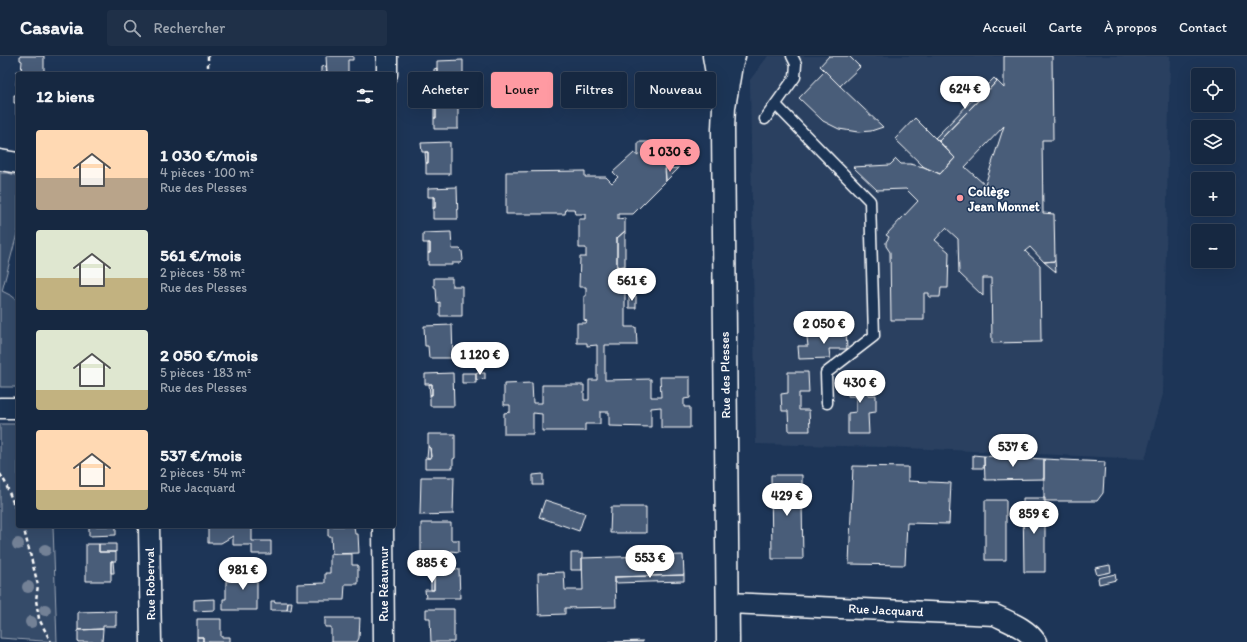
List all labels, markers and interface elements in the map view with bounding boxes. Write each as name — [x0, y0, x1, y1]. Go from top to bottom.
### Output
search box — [107, 10, 387, 46]
text: Casavia — [20, 16, 83, 39]
icon: search — [121, 17, 143, 39]
text: Rechercher — [153, 19, 225, 37]
text: Accueil — [983, 19, 1026, 36]
text: Carte — [1048, 19, 1082, 36]
text: À propos — [1104, 19, 1157, 36]
text: Contact — [1179, 19, 1227, 36]
map controls — [1191, 68, 1235, 268]
button: locate — [1191, 68, 1235, 112]
chip: Acheter — [408, 72, 483, 108]
chip: Louer — [491, 72, 553, 108]
chip: Filtres — [561, 72, 627, 108]
chip: Nouveau — [635, 72, 716, 108]
pin: 624 € — [937, 76, 993, 110]
text: 624 € — [949, 81, 981, 96]
icon: filters — [354, 85, 376, 107]
text: 12 biens — [36, 86, 95, 106]
button: layers — [1191, 120, 1235, 164]
pin: 1 030 € — [633, 139, 707, 173]
text: 1 030 € — [649, 144, 691, 159]
text: 1 030 €/mois — [160, 145, 257, 165]
icon: home — [68, 146, 116, 194]
text: 4 pièces · 100 m² — [160, 165, 254, 180]
button: + — [1191, 172, 1235, 216]
text: Rue des Plesses — [160, 180, 247, 195]
place label: Collège Jean Monnet — [967, 184, 1040, 214]
marker: Collège Jean Monnet — [955, 193, 965, 203]
button: − — [1191, 224, 1235, 268]
text: 561 €/mois — [160, 245, 241, 265]
icon: home — [68, 246, 116, 294]
text: 2 pièces · 58 m² — [160, 265, 245, 280]
pin: 561 € — [604, 268, 660, 302]
text: 561 € — [617, 273, 647, 288]
text: Rue des Plesses — [160, 280, 247, 295]
pin: 2 050 € — [787, 311, 861, 345]
text: 2 050 € — [803, 316, 845, 331]
street label: Rue des Plesses — [717, 331, 733, 419]
pin: 1 120 € — [443, 342, 517, 376]
text: 2 050 €/mois — [160, 345, 258, 365]
icon: home — [68, 346, 116, 394]
text: 1 120 € — [460, 347, 500, 362]
text: 5 pièces · 183 m² — [160, 365, 251, 380]
pin: 430 € — [832, 370, 888, 404]
text: 430 € — [843, 375, 877, 390]
text: Rue des Plesses — [160, 380, 247, 395]
pin: 537 € — [985, 434, 1041, 468]
text: 537 € — [998, 439, 1028, 454]
text: 537 €/mois — [160, 445, 242, 465]
icon: home — [68, 446, 116, 494]
text: 2 pièces · 54 m² — [160, 465, 246, 480]
text: Rue Jacquard — [160, 480, 236, 495]
pin: 429 € — [759, 483, 815, 517]
text: 429 € — [771, 488, 803, 503]
pin: 859 € — [1006, 501, 1062, 535]
text: 859 € — [1018, 506, 1050, 521]
pin: 553 € — [622, 545, 678, 579]
street label: Rue Réaumur — [376, 546, 391, 622]
street label: Rue Roberval — [142, 547, 158, 621]
pin: 885 € — [404, 550, 460, 584]
text: 553 € — [634, 550, 666, 565]
text: 885 € — [416, 555, 448, 570]
pin: 981 € — [215, 557, 271, 591]
text: 981 € — [228, 562, 258, 577]
street label: Rue Jacquard — [848, 601, 924, 619]

